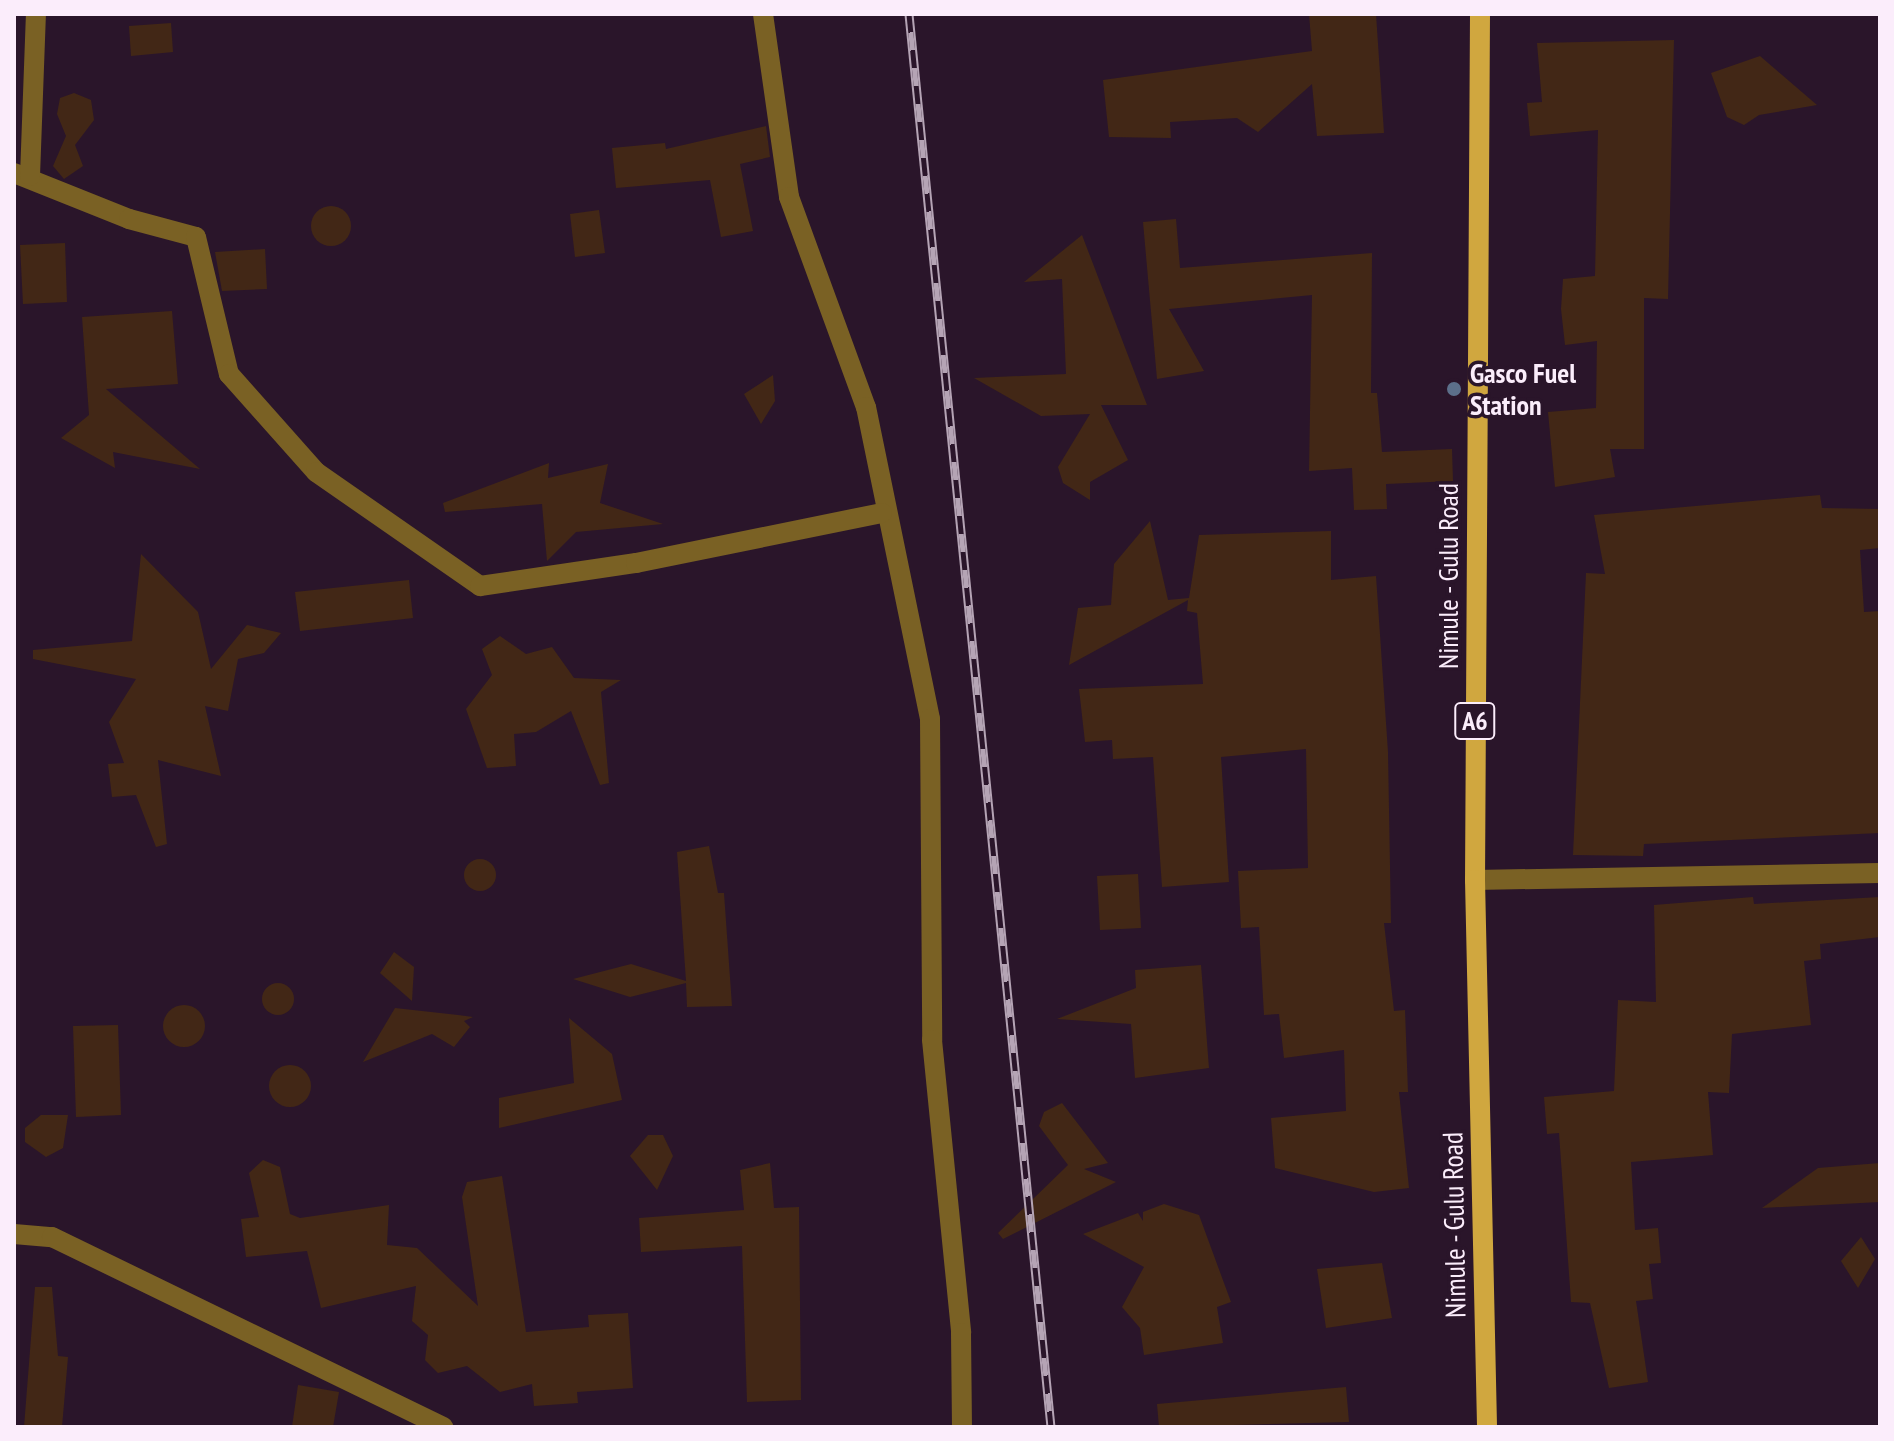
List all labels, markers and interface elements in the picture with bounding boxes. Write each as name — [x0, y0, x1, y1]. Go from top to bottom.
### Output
place label: Gasco Fuel Station — [1470, 356, 1576, 422]
marker: Gasco Fuel Station — [1445, 380, 1463, 398]
street label: Nimule - Gulu Road — [1431, 482, 1465, 670]
road number: A6 — [1453, 699, 1497, 743]
street label: Nimule - Gulu Road — [1436, 1131, 1472, 1319]

